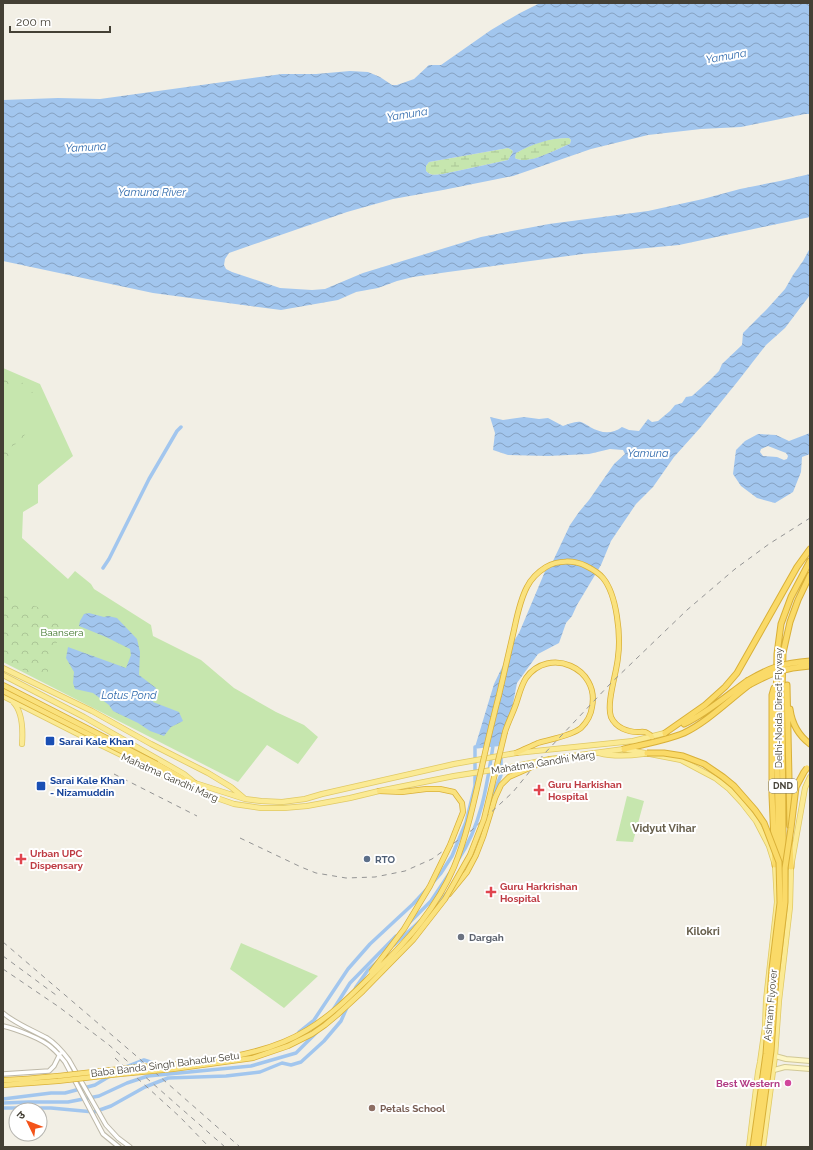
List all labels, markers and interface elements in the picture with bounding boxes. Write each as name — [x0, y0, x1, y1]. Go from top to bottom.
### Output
scale bar — [10, 8, 110, 34]
text: 200 m — [16, 15, 51, 29]
water label: Yamuna — [705, 46, 748, 66]
water label: Yamuna — [386, 105, 429, 124]
water label: Yamuna — [65, 140, 107, 155]
water label: Yamuna River — [118, 186, 187, 199]
water label: Yamuna — [627, 447, 669, 460]
park label: Baansera — [40, 627, 84, 638]
street label: Delhi-Noida Direct Flyway — [773, 647, 784, 768]
water label: Lotus Pond — [101, 689, 157, 702]
marker: Sarai Kale Khan — [44, 735, 56, 747]
place label: Sarai Kale Khan — [59, 736, 134, 747]
street label: Mahatma Gandhi Marg — [490, 749, 596, 776]
street label: Mahatma Gandhi Marg — [120, 751, 220, 804]
place label: Sarai Kale Khan - Nizamuddin — [50, 775, 125, 798]
place label: Guru Harkishan Hospital — [548, 779, 622, 802]
road number: DND — [769, 779, 797, 793]
marker: Sarai Kale Khan - Nizamuddin — [35, 780, 47, 792]
marker: Guru Harkishan Hospital — [533, 784, 545, 796]
district label: Vidyut Vihar — [632, 822, 697, 835]
place label: Urban UPC Dispensary — [30, 848, 84, 871]
marker: Urban UPC Dispensary — [15, 853, 27, 865]
marker: RTO — [362, 854, 372, 864]
place label: RTO — [375, 854, 396, 865]
place label: Guru Harkrishan Hospital — [500, 881, 578, 904]
marker: Guru Harkrishan Hospital — [485, 886, 497, 898]
district label: Kilokri — [686, 925, 720, 938]
marker: Dargah — [456, 932, 466, 942]
place label: Dargah — [469, 932, 504, 943]
street label: Ashram Flyover — [762, 968, 779, 1041]
street label: Baba Banda Singh Bahadur Setu — [90, 1050, 240, 1079]
place label: Best Western — [716, 1078, 780, 1089]
marker: Best Western — [783, 1078, 793, 1088]
north arrow — [8, 1102, 48, 1142]
marker: Petals School — [367, 1103, 377, 1113]
place label: Petals School — [380, 1103, 446, 1114]
text: उ — [14, 1108, 28, 1122]

